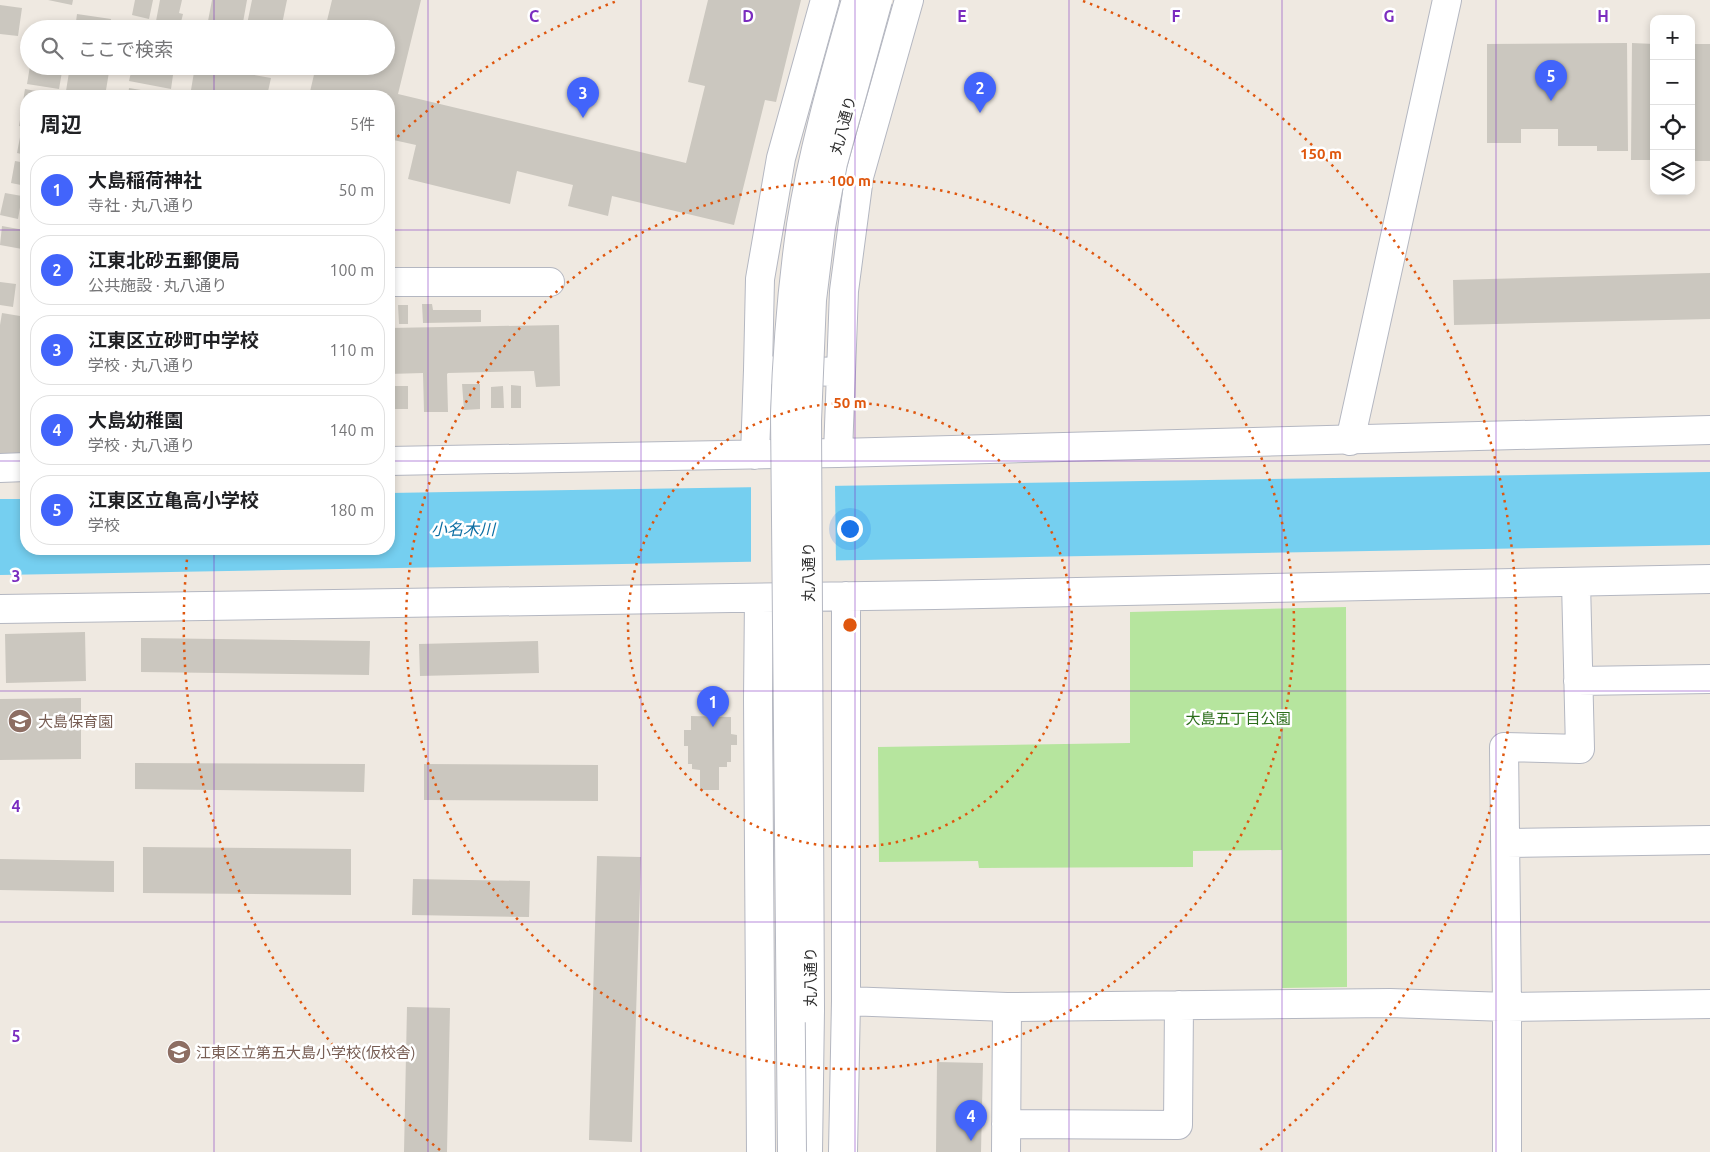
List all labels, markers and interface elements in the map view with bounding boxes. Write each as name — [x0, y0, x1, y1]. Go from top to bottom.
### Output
text: C — [529, 7, 539, 25]
text: D — [742, 7, 754, 25]
text: E — [957, 7, 967, 25]
text: F — [1172, 7, 1181, 25]
text: G — [1383, 7, 1395, 25]
text: H — [1597, 7, 1609, 25]
map controls — [1650, 15, 1695, 195]
button: + — [1650, 15, 1695, 60]
search box — [20, 20, 395, 75]
icon: search — [38, 34, 66, 62]
text: ここで検索 — [78, 38, 173, 60]
pin: 5 — [1535, 60, 1567, 101]
button: − — [1650, 60, 1695, 105]
pin: 2 — [964, 72, 996, 113]
pin: 3 — [567, 77, 599, 118]
street label: 丸八通り — [827, 94, 859, 156]
button: locate — [1650, 105, 1695, 150]
text: 周辺 — [40, 112, 82, 136]
text: 5件 — [350, 115, 375, 133]
text: 150 m — [1300, 145, 1342, 162]
button: layers — [1650, 150, 1695, 195]
text: 大島稲荷神社 — [88, 169, 202, 191]
text: 100 m — [829, 172, 871, 189]
text: 1 — [52, 181, 62, 199]
text: 50 m — [338, 181, 374, 199]
text: 寺社 · 丸八通り — [88, 196, 195, 214]
text: 江東北砂五郵便局 — [88, 249, 240, 271]
text: 2 — [52, 261, 62, 279]
text: 100 m — [329, 261, 374, 279]
text: 公共施設 · 丸八通り — [88, 276, 227, 294]
text: 江東区立砂町中学校 — [88, 329, 259, 351]
text: 3 — [52, 341, 62, 359]
text: 110 m — [329, 341, 374, 359]
text: 学校 · 丸八通り — [88, 356, 195, 374]
text: 50 m — [833, 394, 867, 411]
text: 大島幼稚園 — [88, 409, 183, 431]
text: 4 — [52, 421, 62, 439]
text: 140 m — [329, 421, 374, 439]
text: 学校 · 丸八通り — [88, 436, 195, 454]
text: 江東区立亀高小学校 — [88, 489, 259, 511]
text: 5 — [52, 501, 62, 519]
text: 180 m — [329, 501, 374, 519]
text: 学校 — [88, 516, 120, 534]
your location — [837, 516, 863, 542]
water label: 小名木川 — [431, 520, 497, 538]
street label: 丸八通り — [800, 542, 817, 602]
text: 3 — [11, 567, 21, 585]
centre of rings — [841, 616, 859, 634]
pin: 1 — [697, 686, 729, 727]
school or university icon: 大島保育園 — [7, 708, 33, 734]
park label: 大島五丁目公園 — [1185, 710, 1291, 727]
place label: 大島保育園 — [38, 713, 113, 730]
text: 4 — [11, 797, 21, 815]
street label: 丸八通り — [802, 947, 819, 1007]
text: 5 — [11, 1027, 21, 1045]
school or university icon: 江東区立第五大島小学校(仮校舎) — [166, 1039, 192, 1065]
place label: 江東区立第五大島小学校(仮校舎) — [196, 1044, 415, 1061]
pin: 4 — [955, 1100, 987, 1141]

